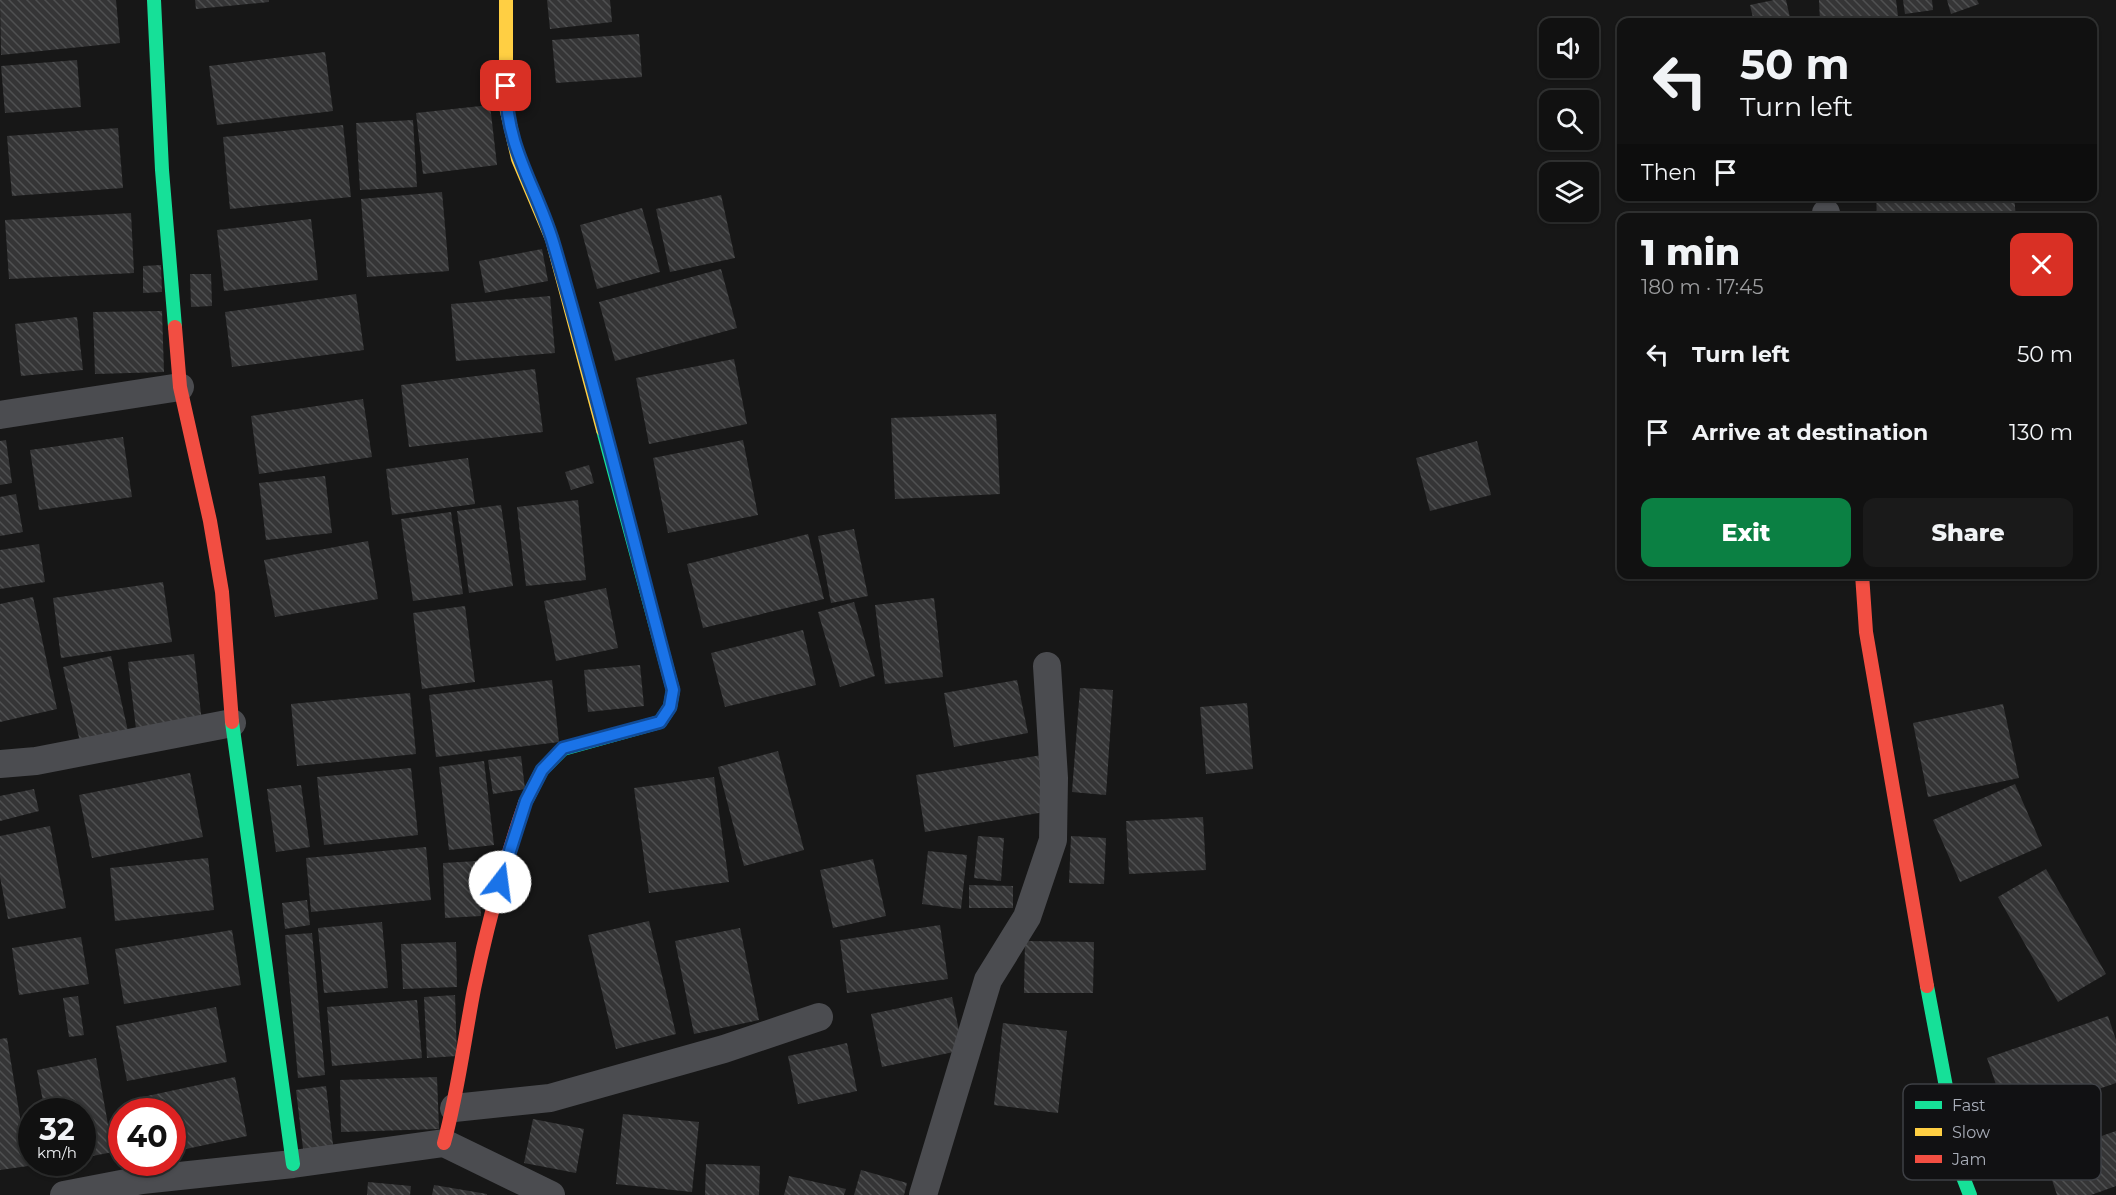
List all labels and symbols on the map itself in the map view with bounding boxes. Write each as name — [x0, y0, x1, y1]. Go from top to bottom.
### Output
pin — [480, 60, 531, 111]
position arrow — [468, 850, 532, 914]
legend — [1903, 1084, 2101, 1180]
text: Fast — [1952, 1096, 1986, 1115]
speed limit sign: 40 — [108, 1098, 186, 1176]
text: Slow — [1952, 1123, 1990, 1142]
text: Jam — [1951, 1150, 1986, 1169]

